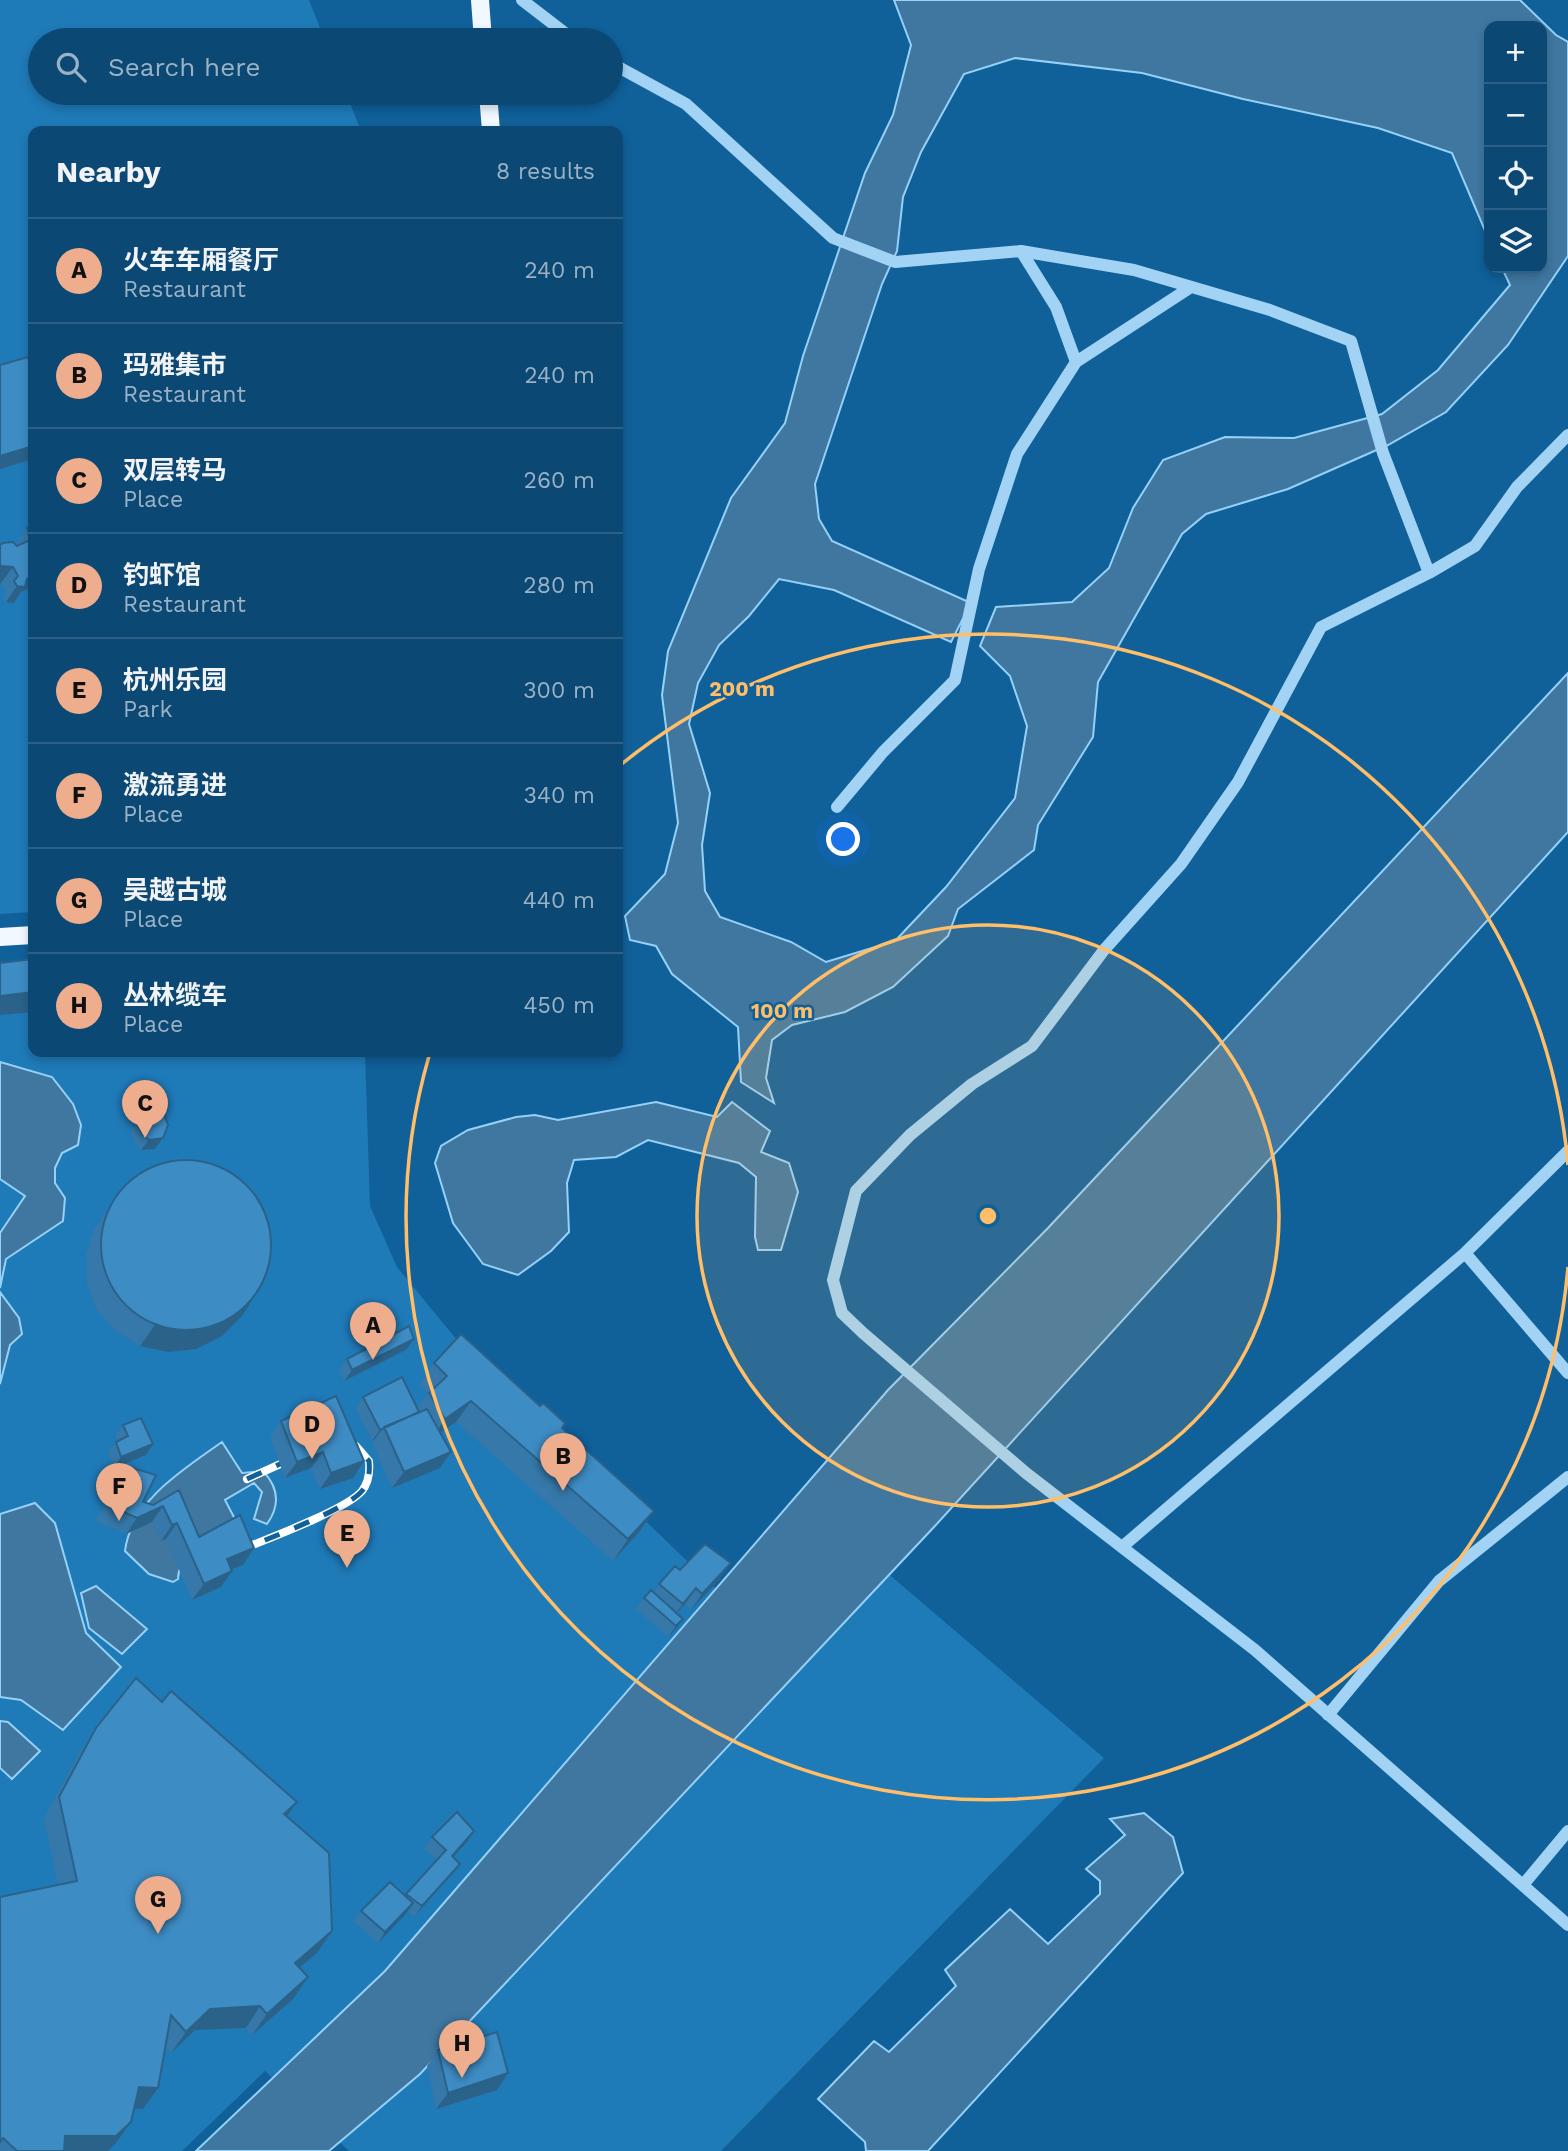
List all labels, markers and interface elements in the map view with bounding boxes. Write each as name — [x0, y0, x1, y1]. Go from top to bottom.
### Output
map controls — [1484, 21, 1547, 273]
button: + — [1484, 21, 1547, 84]
search box — [28, 28, 623, 105]
icon: search — [52, 48, 90, 86]
text: Search here — [108, 52, 260, 82]
button: − — [1484, 84, 1547, 147]
button: locate — [1484, 147, 1547, 210]
text: Nearby — [56, 154, 161, 189]
text: 8 results — [496, 158, 595, 185]
button: layers — [1484, 210, 1547, 273]
text: 火车车厢餐厅 — [123, 245, 279, 275]
text: A — [71, 257, 87, 284]
text: 240 m — [524, 257, 595, 284]
text: Restaurant — [123, 276, 246, 303]
text: 玛雅集市 — [123, 350, 227, 380]
text: B — [71, 362, 87, 389]
text: 240 m — [524, 362, 595, 389]
text: Restaurant — [123, 381, 246, 408]
text: 双层转马 — [123, 455, 227, 485]
text: C — [71, 467, 87, 494]
text: 260 m — [524, 467, 595, 494]
text: Place — [123, 486, 183, 513]
text: 钓虾馆 — [123, 560, 201, 590]
text: D — [71, 572, 87, 599]
text: 280 m — [523, 572, 595, 599]
text: Restaurant — [123, 591, 246, 618]
text: 杭州乐园 — [123, 665, 227, 695]
text: 200 m — [709, 676, 775, 701]
text: E — [72, 677, 86, 704]
text: 300 m — [523, 677, 595, 704]
text: Park — [123, 696, 172, 723]
text: 激流勇进 — [123, 770, 227, 800]
text: F — [72, 782, 86, 809]
text: 340 m — [523, 782, 595, 809]
text: Place — [123, 801, 183, 828]
your location — [826, 822, 860, 856]
text: 吴越古城 — [123, 875, 227, 905]
text: G — [71, 887, 87, 914]
text: 440 m — [523, 887, 595, 914]
text: Place — [123, 906, 183, 933]
text: 丛林缆车 — [123, 980, 227, 1010]
text: H — [70, 992, 88, 1019]
text: 450 m — [523, 992, 595, 1019]
text: 100 m — [751, 998, 813, 1023]
text: Place — [123, 1011, 183, 1038]
pin: C — [122, 1080, 168, 1138]
centre of rings — [976, 1204, 1000, 1228]
pin: A — [350, 1302, 396, 1360]
pin: D — [289, 1401, 335, 1459]
pin: B — [540, 1433, 586, 1491]
pin: F — [96, 1463, 142, 1521]
pin: E — [324, 1510, 370, 1568]
pin: G — [135, 1876, 181, 1934]
pin: H — [439, 2020, 485, 2078]

